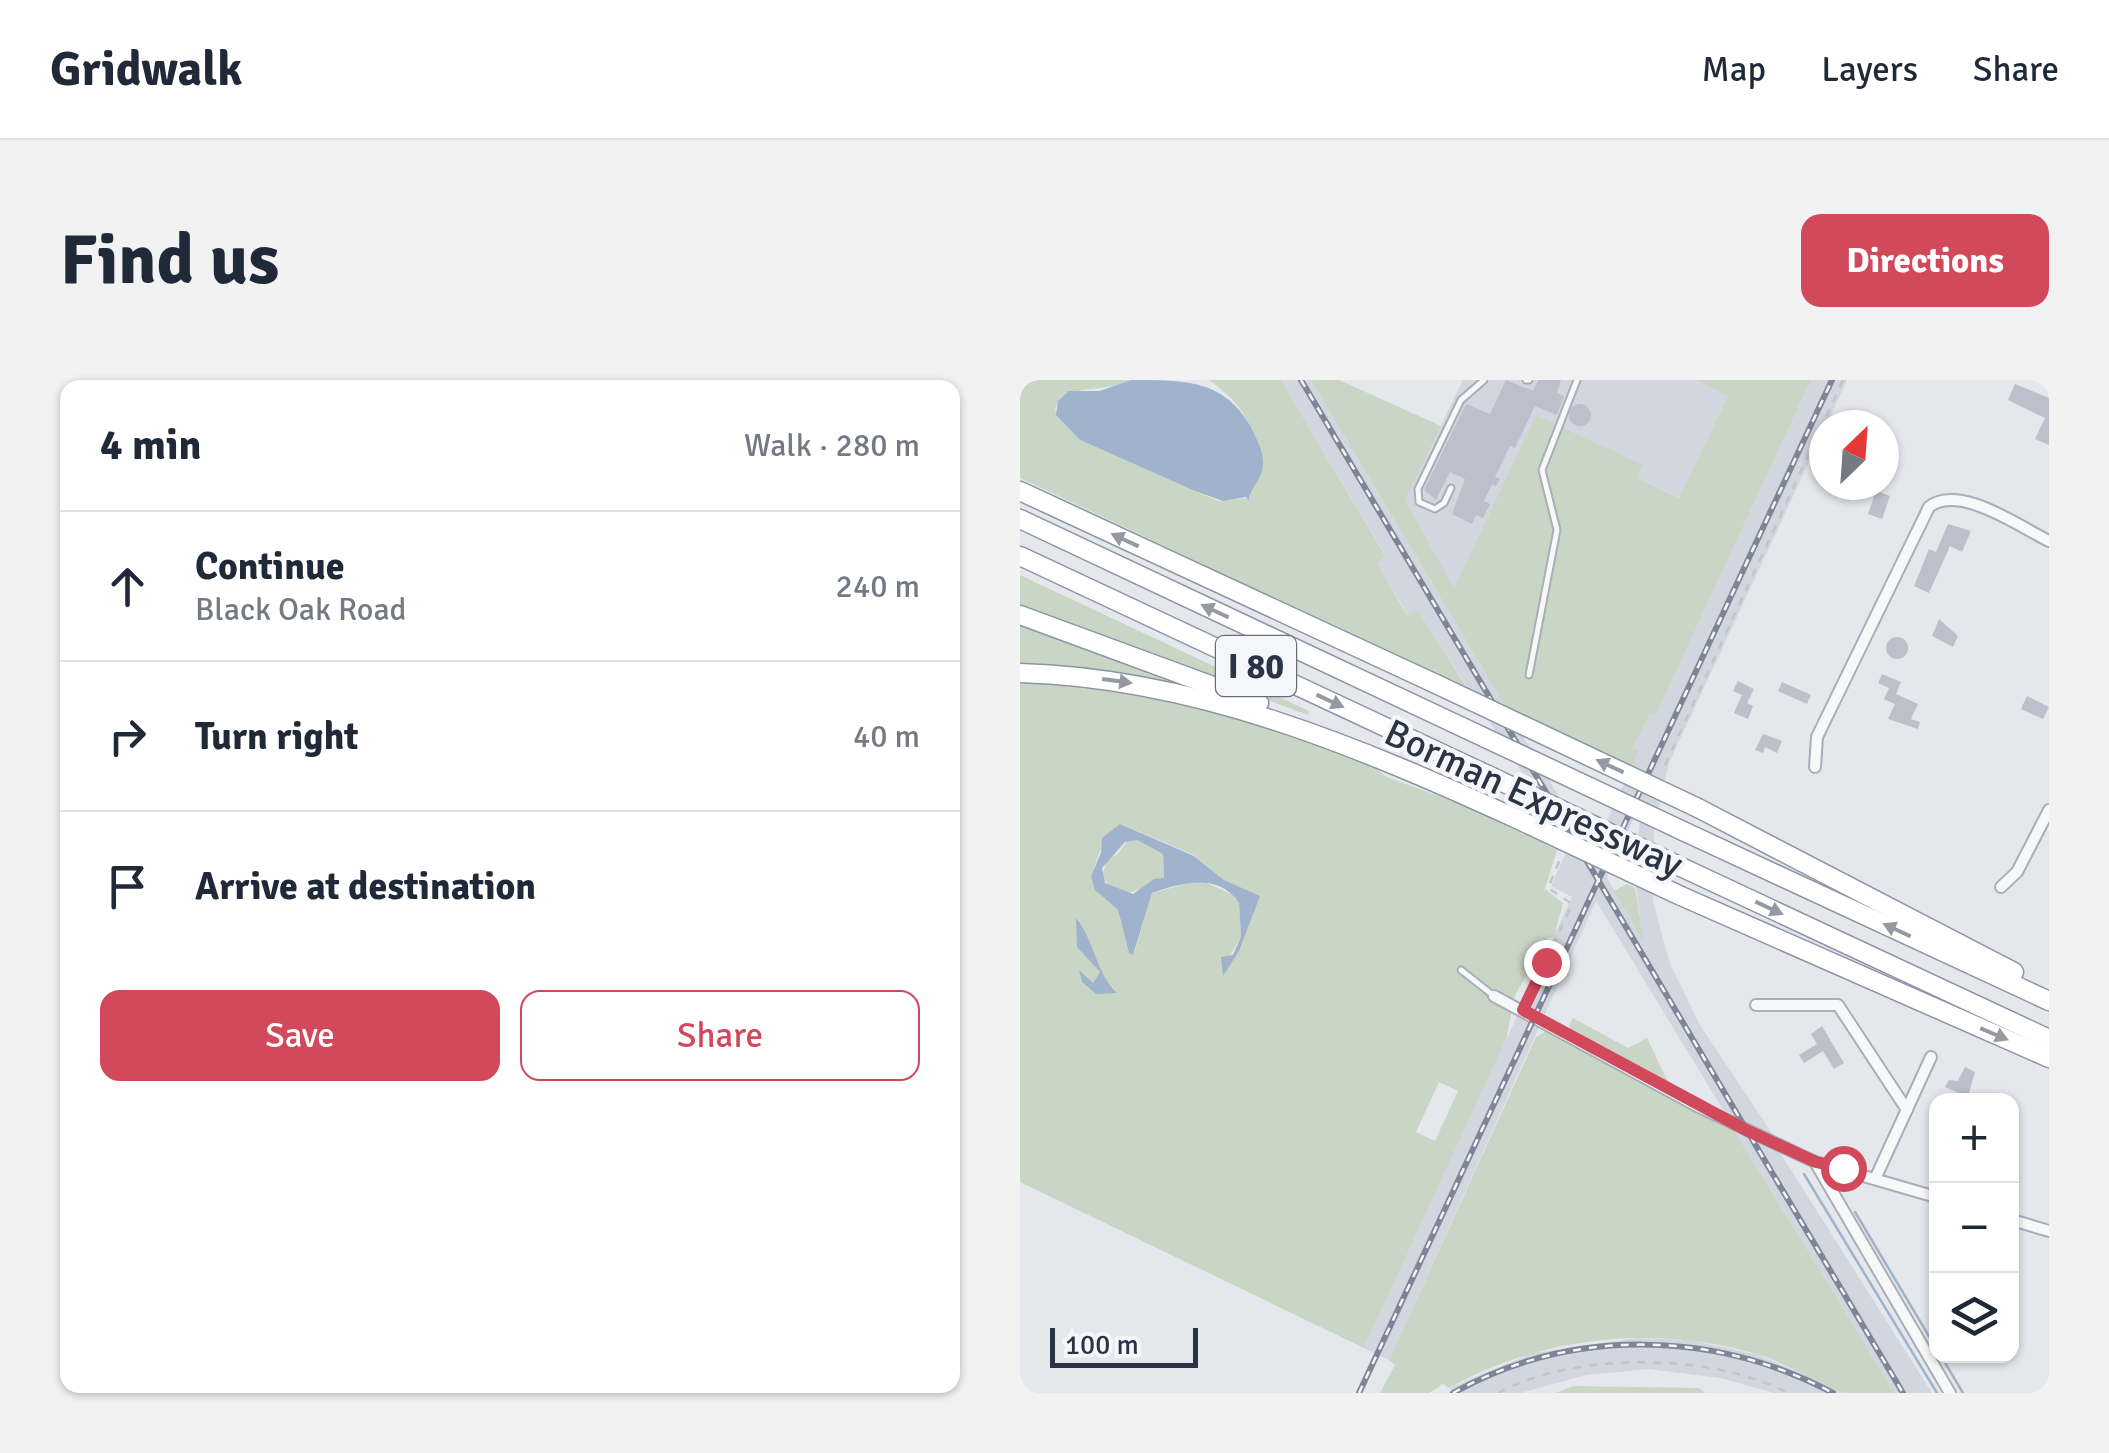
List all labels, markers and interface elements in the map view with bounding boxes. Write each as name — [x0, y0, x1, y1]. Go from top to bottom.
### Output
text: Gridwalk — [50, 40, 242, 99]
text: Map — [1702, 48, 1766, 91]
text: Layers — [1821, 48, 1918, 91]
text: Share — [1973, 48, 2059, 91]
button: Directions — [1801, 214, 2049, 307]
text: Find us — [60, 217, 279, 303]
north arrow — [1809, 410, 1899, 500]
text: 4 min — [100, 420, 201, 471]
text: Walk · 280 m — [744, 426, 920, 465]
one-way arrow — [1110, 531, 1139, 548]
text: Continue — [195, 543, 345, 590]
icon: ahead — [100, 559, 155, 614]
text: 240 m — [836, 567, 920, 606]
text: Black Oak Road — [195, 590, 407, 629]
one-way arrow — [1201, 602, 1230, 619]
road number: I 80 — [1216, 636, 1296, 696]
one-way arrow — [1102, 674, 1133, 690]
one-way arrow — [1316, 693, 1345, 710]
icon: right — [100, 709, 155, 764]
street label: Borman Expressway — [1377, 709, 1691, 888]
text: Turn right — [195, 713, 359, 760]
text: 40 m — [853, 717, 920, 756]
one-way arrow — [1595, 758, 1624, 775]
icon: arrive — [100, 859, 155, 914]
text: Arrive at destination — [195, 863, 536, 910]
one-way arrow — [1755, 899, 1784, 916]
one-way arrow — [1882, 922, 1912, 938]
route end — [1524, 940, 1570, 986]
button: Save — [100, 990, 500, 1081]
button: Share — [520, 990, 920, 1081]
one-way arrow — [1979, 1026, 2009, 1042]
map controls — [1929, 1093, 2019, 1363]
button: + — [1929, 1093, 2019, 1183]
route start — [1821, 1146, 1867, 1192]
button: − — [1929, 1183, 2019, 1273]
button: layers — [1929, 1273, 2019, 1363]
scale bar — [1050, 1323, 1198, 1368]
text: 100 m — [1065, 1328, 1139, 1362]

